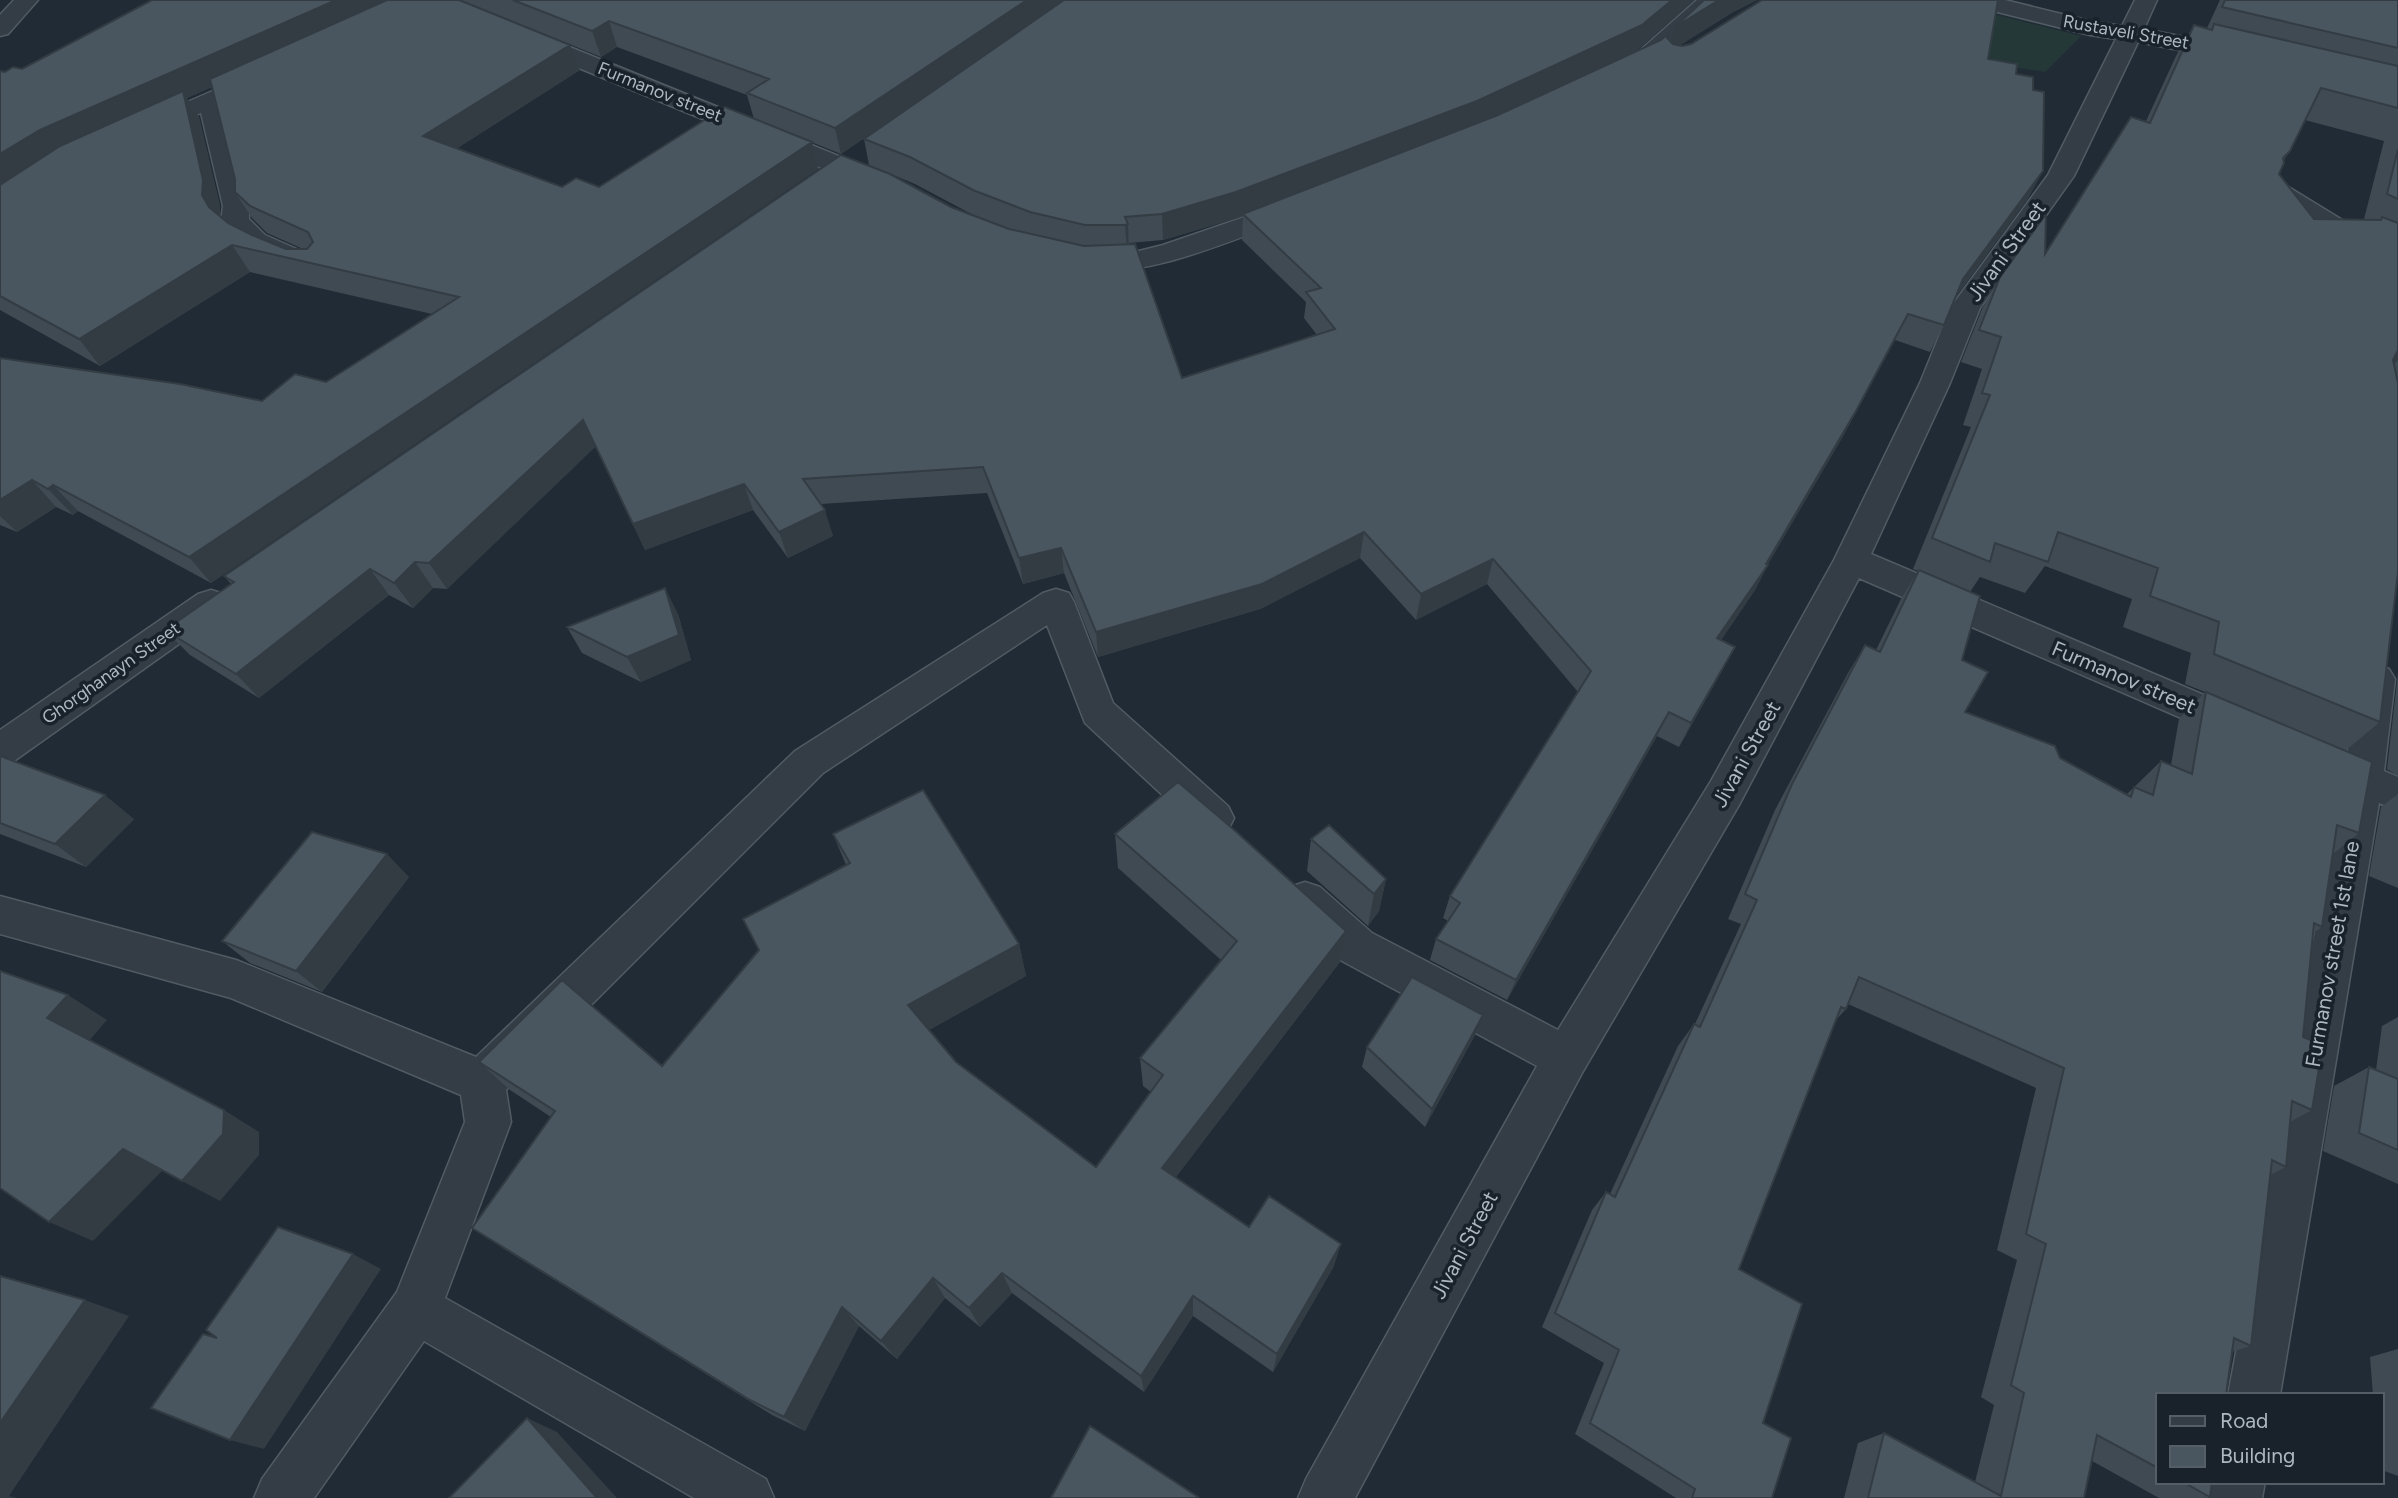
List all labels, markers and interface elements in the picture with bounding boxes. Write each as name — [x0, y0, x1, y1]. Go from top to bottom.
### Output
street label: Rustaveli Street — [2061, 10, 2191, 54]
street label: Furmanov street — [595, 57, 725, 127]
street label: Jivani Street — [1961, 196, 2051, 306]
street label: Ghorghanayn Street — [38, 617, 184, 729]
street label: Furmanov street — [2048, 635, 2200, 719]
street label: Jivani Street — [1707, 696, 1785, 812]
street label: Furmanov street 1st lane — [2300, 839, 2364, 1069]
street label: Jivani Street — [1425, 1187, 1503, 1303]
legend — [2156, 1393, 2384, 1484]
text: Road — [2220, 1408, 2268, 1433]
text: Building — [2220, 1443, 2295, 1468]

